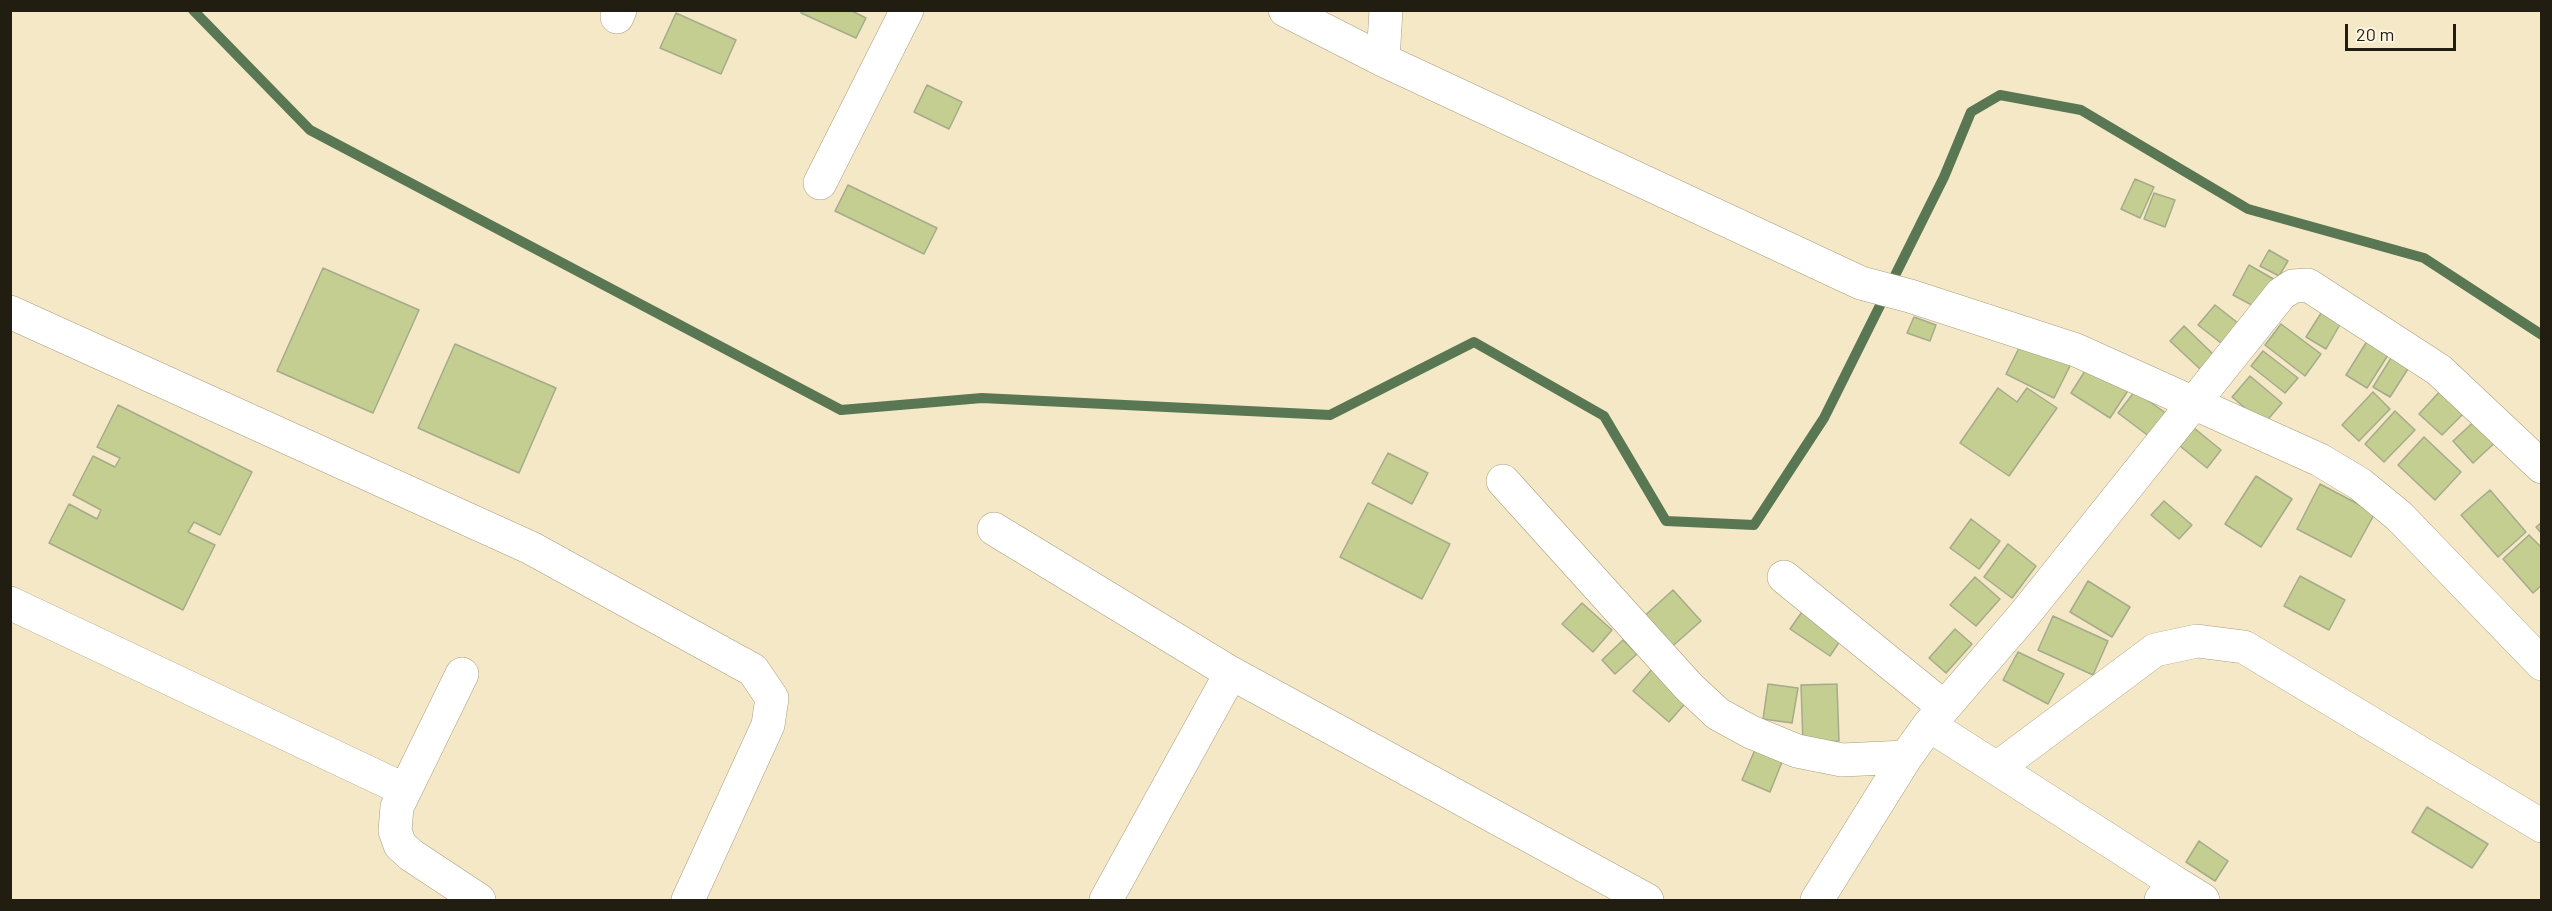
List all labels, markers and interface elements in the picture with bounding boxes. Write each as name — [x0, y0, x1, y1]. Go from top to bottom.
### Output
scale bar — [2348, 12, 2459, 50]
text: 20 m — [2356, 23, 2394, 45]

